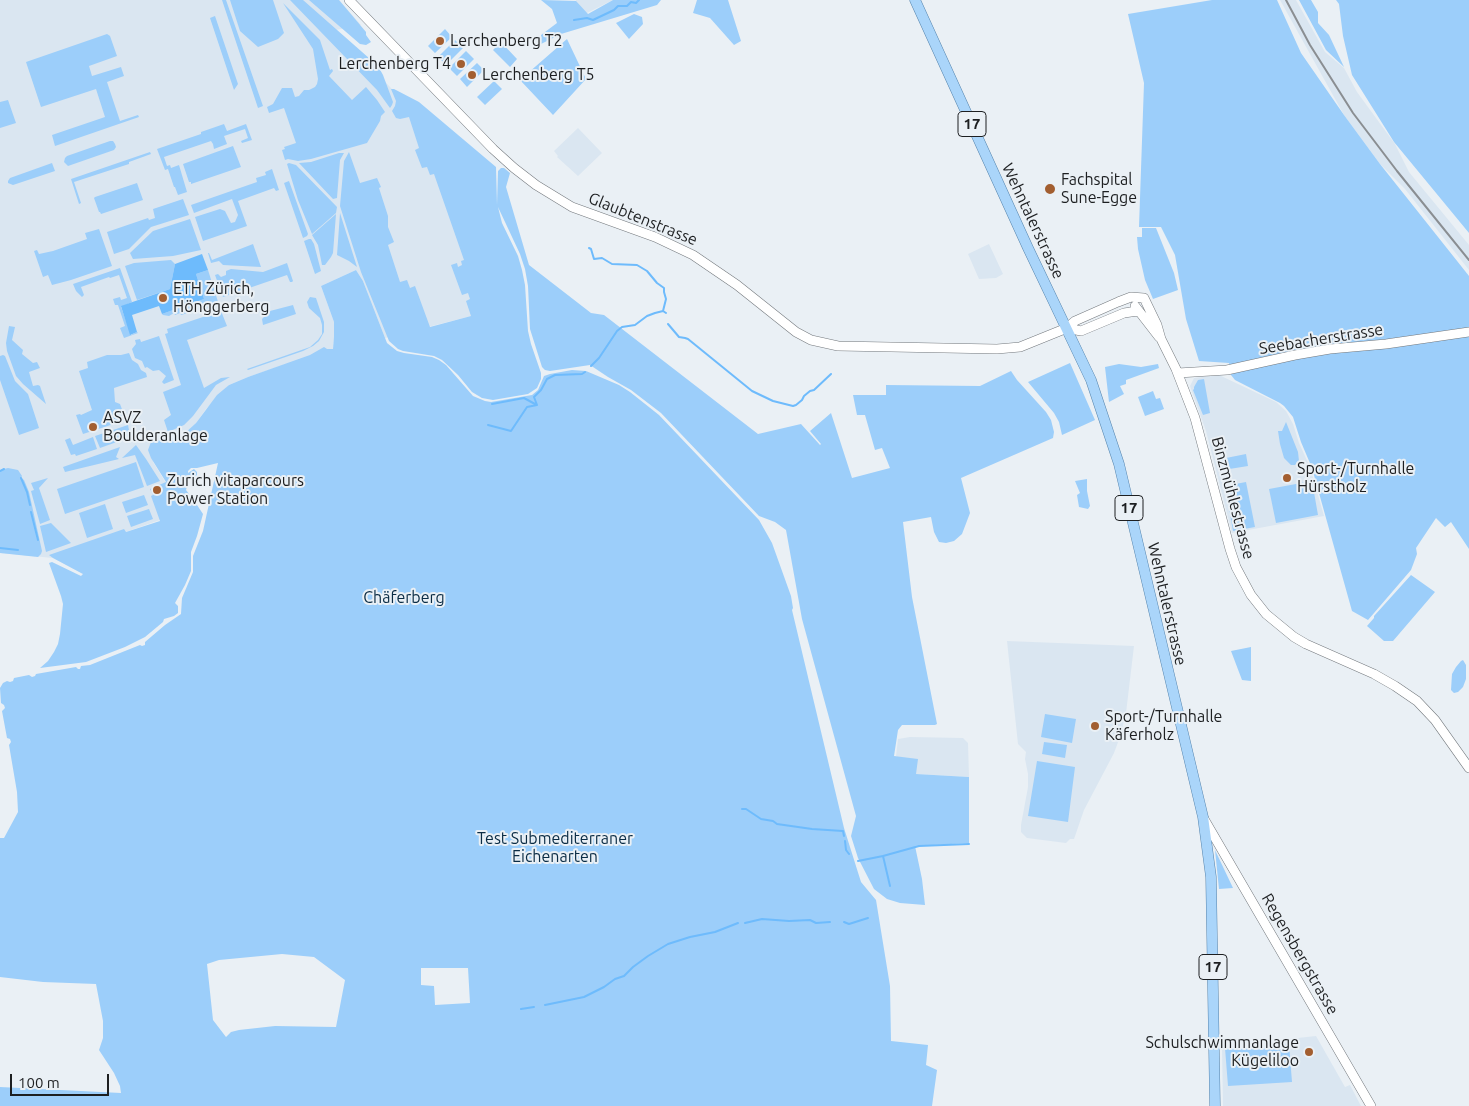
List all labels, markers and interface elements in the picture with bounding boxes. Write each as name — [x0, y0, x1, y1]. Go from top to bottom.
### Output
place label: Lerchenberg T2 — [450, 31, 563, 51]
marker: Lerchenberg T2 — [434, 35, 446, 47]
place label: Lerchenberg T4 — [338, 54, 451, 74]
marker: Lerchenberg T4 — [455, 58, 467, 70]
place label: Lerchenberg T5 — [482, 65, 595, 85]
marker: Lerchenberg T5 — [466, 69, 478, 81]
road number: 17 — [958, 112, 986, 136]
street label: Wehntalerstrasse — [998, 160, 1068, 282]
place label: Fachspital Sune-Egge — [1061, 170, 1137, 208]
marker: Fachspital Sune-Egge — [1043, 182, 1057, 196]
street label: Glaubtenstrasse — [586, 188, 700, 250]
place label: ETH Zürich, Hönggerberg — [173, 279, 269, 317]
marker: ETH Zürich, Hönggerberg — [157, 292, 169, 304]
street label: Seebacherstrasse — [1258, 320, 1384, 358]
place label: ASVZ Boulderanlage — [103, 408, 208, 446]
marker: ASVZ Boulderanlage — [87, 421, 99, 433]
street label: Binzmühlestrasse — [1207, 435, 1259, 561]
place label: Sport-/Turnhalle Hürstholz — [1297, 459, 1414, 497]
place label: Zurich vitaparcours Power Station — [167, 471, 304, 509]
marker: Sport-/Turnhalle Hürstholz — [1281, 472, 1293, 484]
marker: Zurich vitaparcours Power Station — [151, 484, 163, 496]
road number: 17 — [1115, 496, 1143, 520]
street label: Wehntalerstrasse — [1144, 541, 1190, 667]
park label: Chäferberg — [363, 588, 445, 608]
place label: Sport-/Turnhalle Käferholz — [1105, 707, 1222, 745]
marker: Sport-/Turnhalle Käferholz — [1089, 720, 1101, 732]
park label: Test Submediterraner Eichenarten — [477, 829, 633, 867]
street label: Regensbergstrasse — [1258, 890, 1342, 1018]
road number: 17 — [1199, 954, 1227, 980]
place label: Schulschwimmanlage Kügeliloo — [1145, 1033, 1299, 1071]
marker: Schulschwimmanlage Kügeliloo — [1303, 1046, 1315, 1058]
scale bar — [12, 1064, 111, 1096]
text: 100 m — [18, 1074, 60, 1091]

